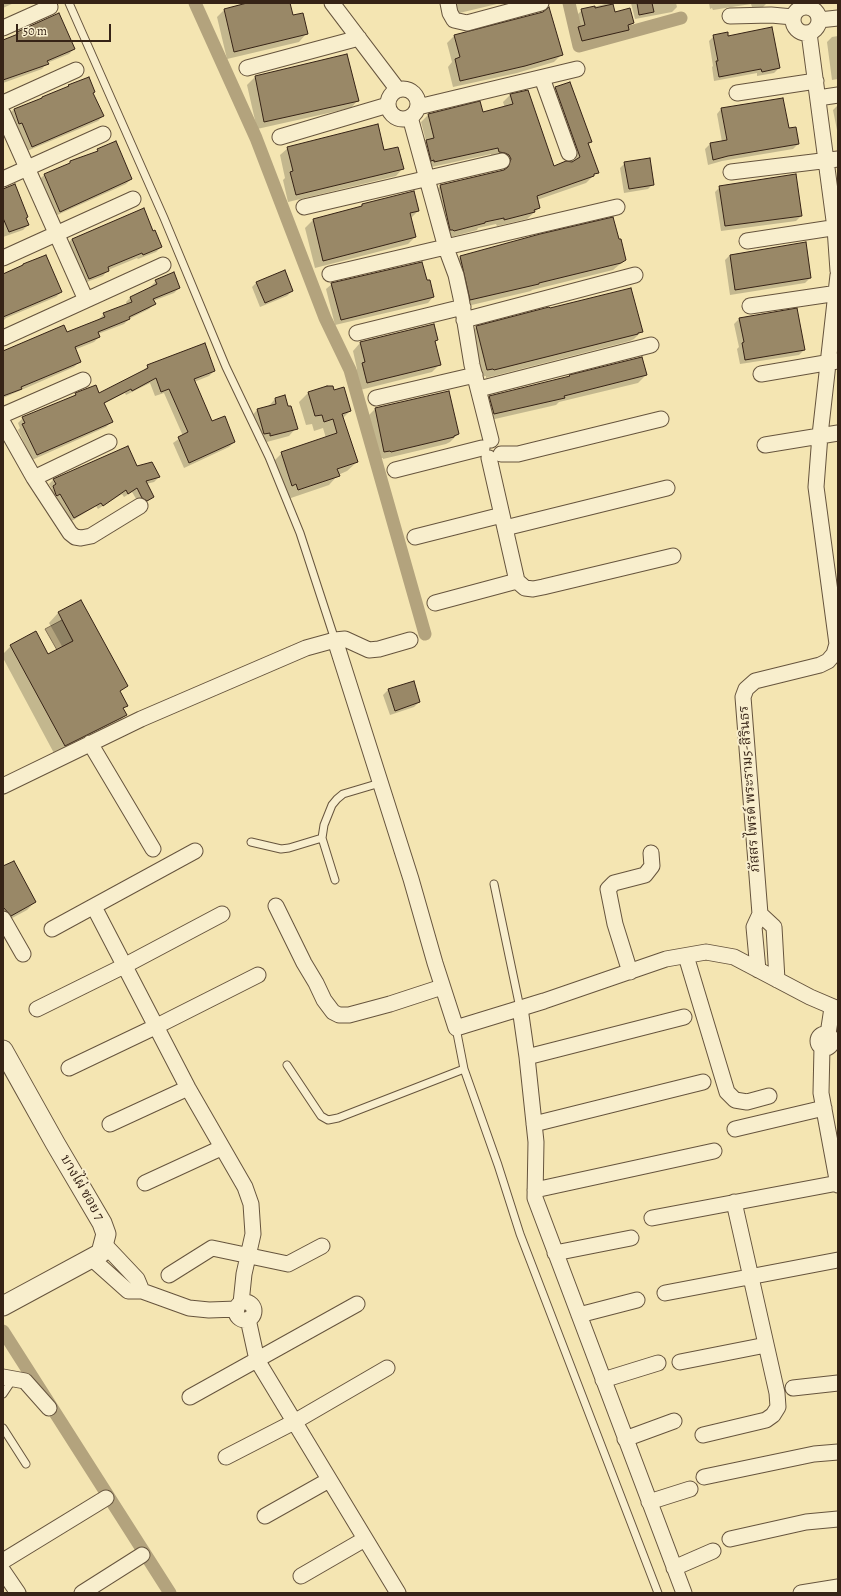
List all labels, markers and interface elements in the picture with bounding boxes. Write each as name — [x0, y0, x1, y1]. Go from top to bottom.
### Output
scale bar — [18, 16, 113, 42]
text: 50 m — [23, 23, 47, 39]
street label: ภัสสร ไพรด์ พระราม5-สิรินธร — [736, 705, 764, 873]
street label: บางไผ่ ซอย 7 — [56, 1152, 108, 1224]

